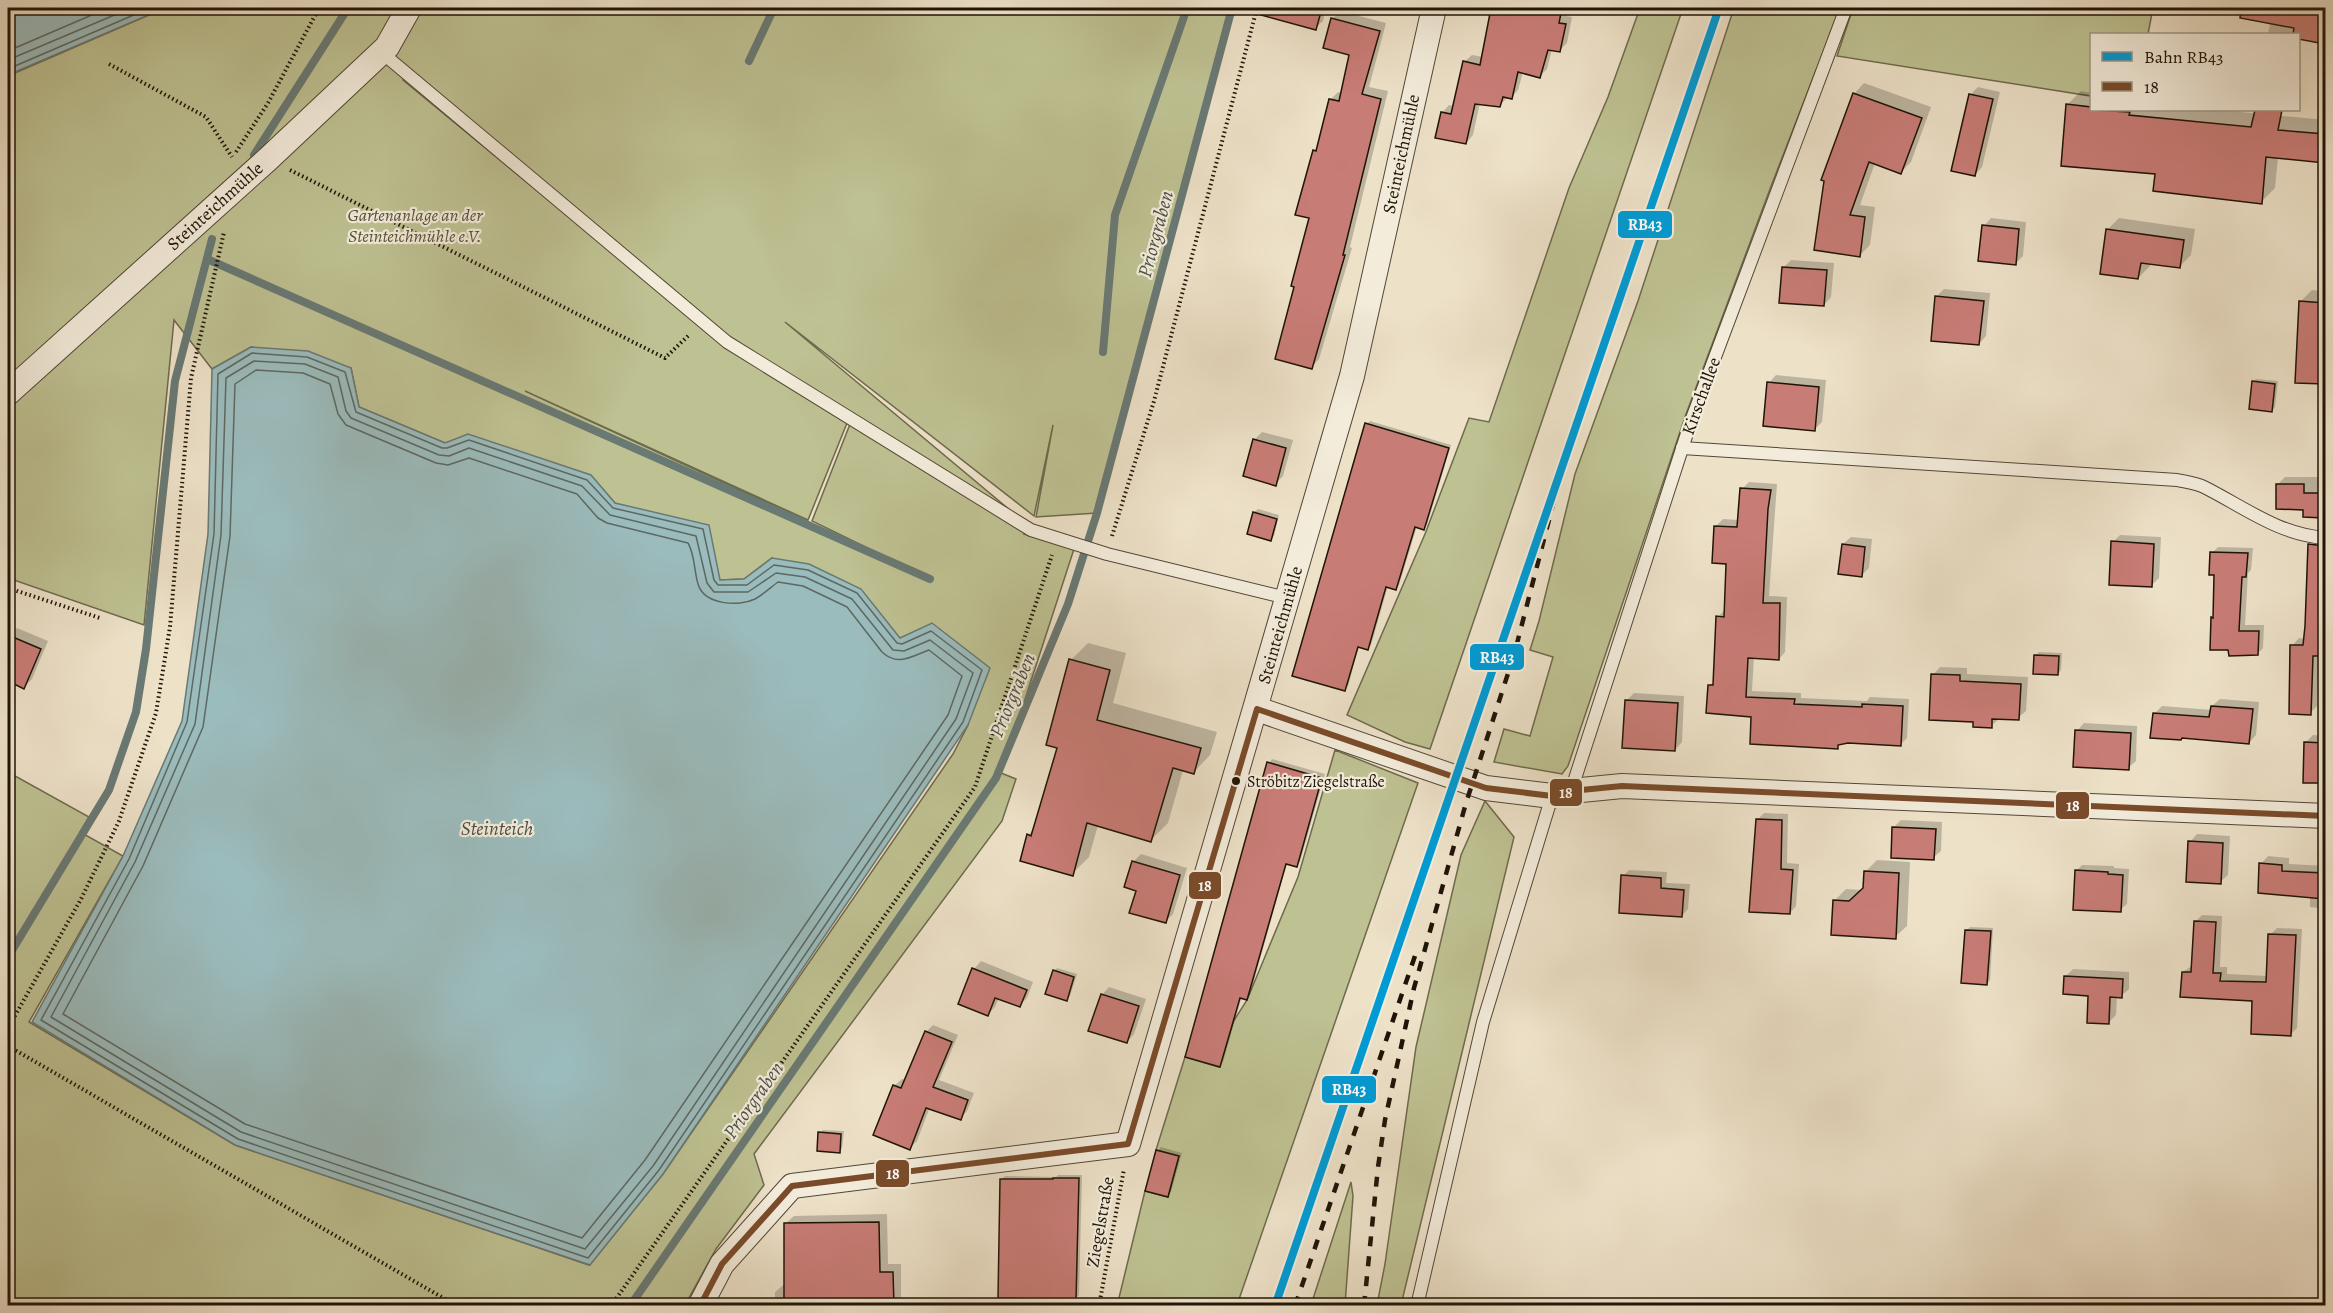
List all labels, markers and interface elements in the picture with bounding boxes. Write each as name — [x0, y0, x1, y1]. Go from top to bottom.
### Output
legend — [2090, 33, 2300, 111]
text: Bahn RB43 — [2144, 45, 2224, 69]
text: 18 — [2144, 75, 2159, 99]
street label: Steinteichmühle — [1377, 92, 1425, 216]
street label: Steinteichmühle — [162, 156, 268, 256]
water label: Priorgraben — [1131, 188, 1180, 280]
park label: Gartenanlage an der Steinteichmühle e.V. — [348, 203, 483, 248]
line badge: RB43 — [1617, 210, 1673, 239]
text: RB43 — [1628, 214, 1662, 236]
street label: Kirschallee — [1676, 354, 1726, 438]
street label: Steinteichmühle — [1252, 563, 1308, 687]
line badge: RB43 — [1469, 643, 1525, 671]
text: RB43 — [1480, 647, 1514, 669]
water label: Priorgraben — [983, 649, 1042, 741]
place label: Ströbitz Ziegelstraße — [1247, 771, 1385, 793]
marker: Ströbitz Ziegelstraße — [1230, 775, 1242, 787]
line badge: 18 — [1549, 778, 1583, 807]
text: 18 — [1559, 782, 1573, 804]
line badge: 18 — [2055, 791, 2090, 820]
text: 18 — [2066, 795, 2080, 817]
water label: Steinteich — [461, 815, 533, 842]
line badge: 18 — [1188, 871, 1222, 900]
text: 18 — [1198, 875, 1212, 897]
water label: Priorgraben — [717, 1056, 790, 1144]
line badge: RB43 — [1321, 1075, 1377, 1104]
text: RB43 — [1332, 1079, 1366, 1101]
line badge: 18 — [875, 1159, 910, 1188]
text: 18 — [886, 1163, 900, 1185]
street label: Ziegelstraße — [1080, 1175, 1120, 1269]

